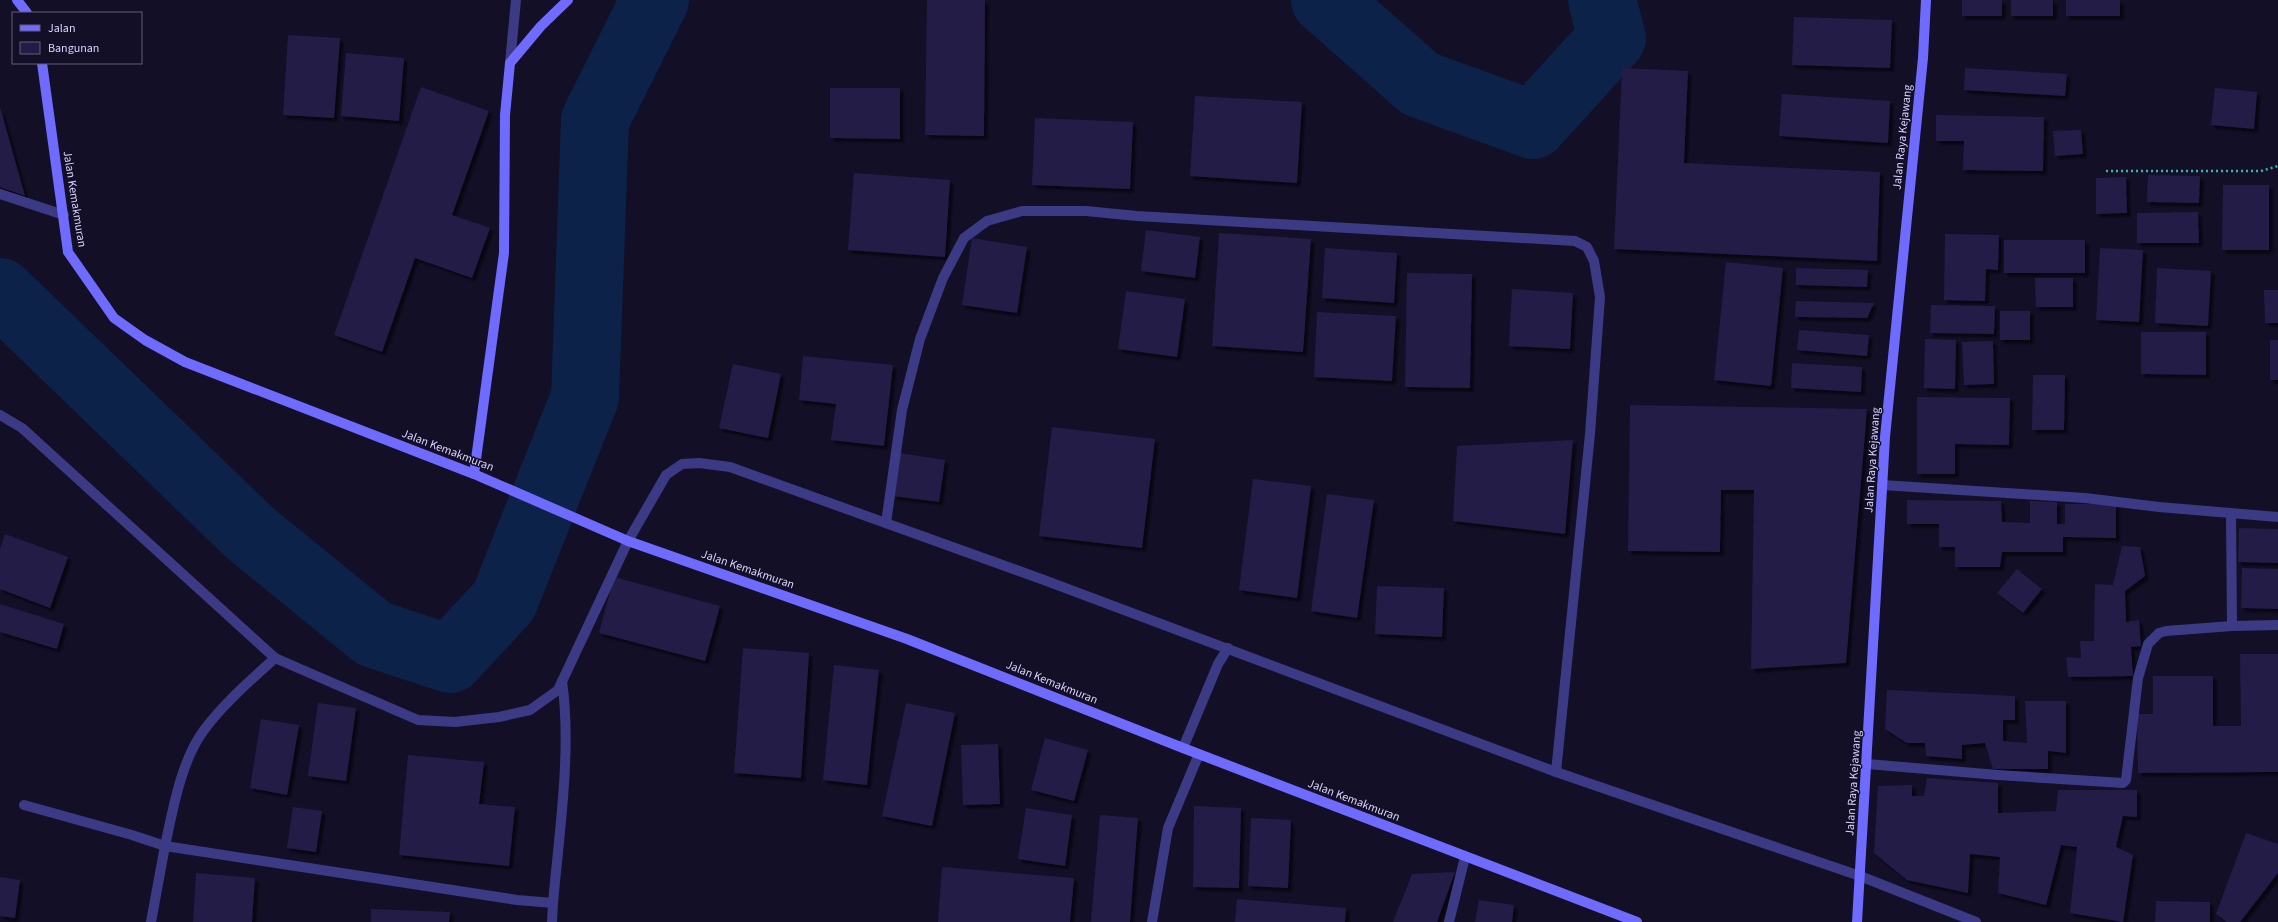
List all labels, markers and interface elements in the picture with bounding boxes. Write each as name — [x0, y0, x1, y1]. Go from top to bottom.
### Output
legend — [12, 12, 142, 64]
text: Jalan — [48, 20, 75, 37]
text: Bangunan — [48, 40, 99, 57]
street label: Jalan Raya Kejawang — [1889, 84, 1916, 190]
street label: Jalan Kemakmuran — [58, 150, 91, 249]
street label: Jalan Raya Kejawang — [1860, 407, 1885, 513]
street label: Jalan Kemakmuran — [399, 425, 496, 476]
street label: Jalan Kemakmuran — [699, 546, 797, 593]
street label: Jalan Kemakmuran — [1003, 656, 1100, 709]
street label: Jalan Raya Kejawang — [1841, 730, 1866, 836]
street label: Jalan Kemakmuran — [1305, 775, 1402, 826]

